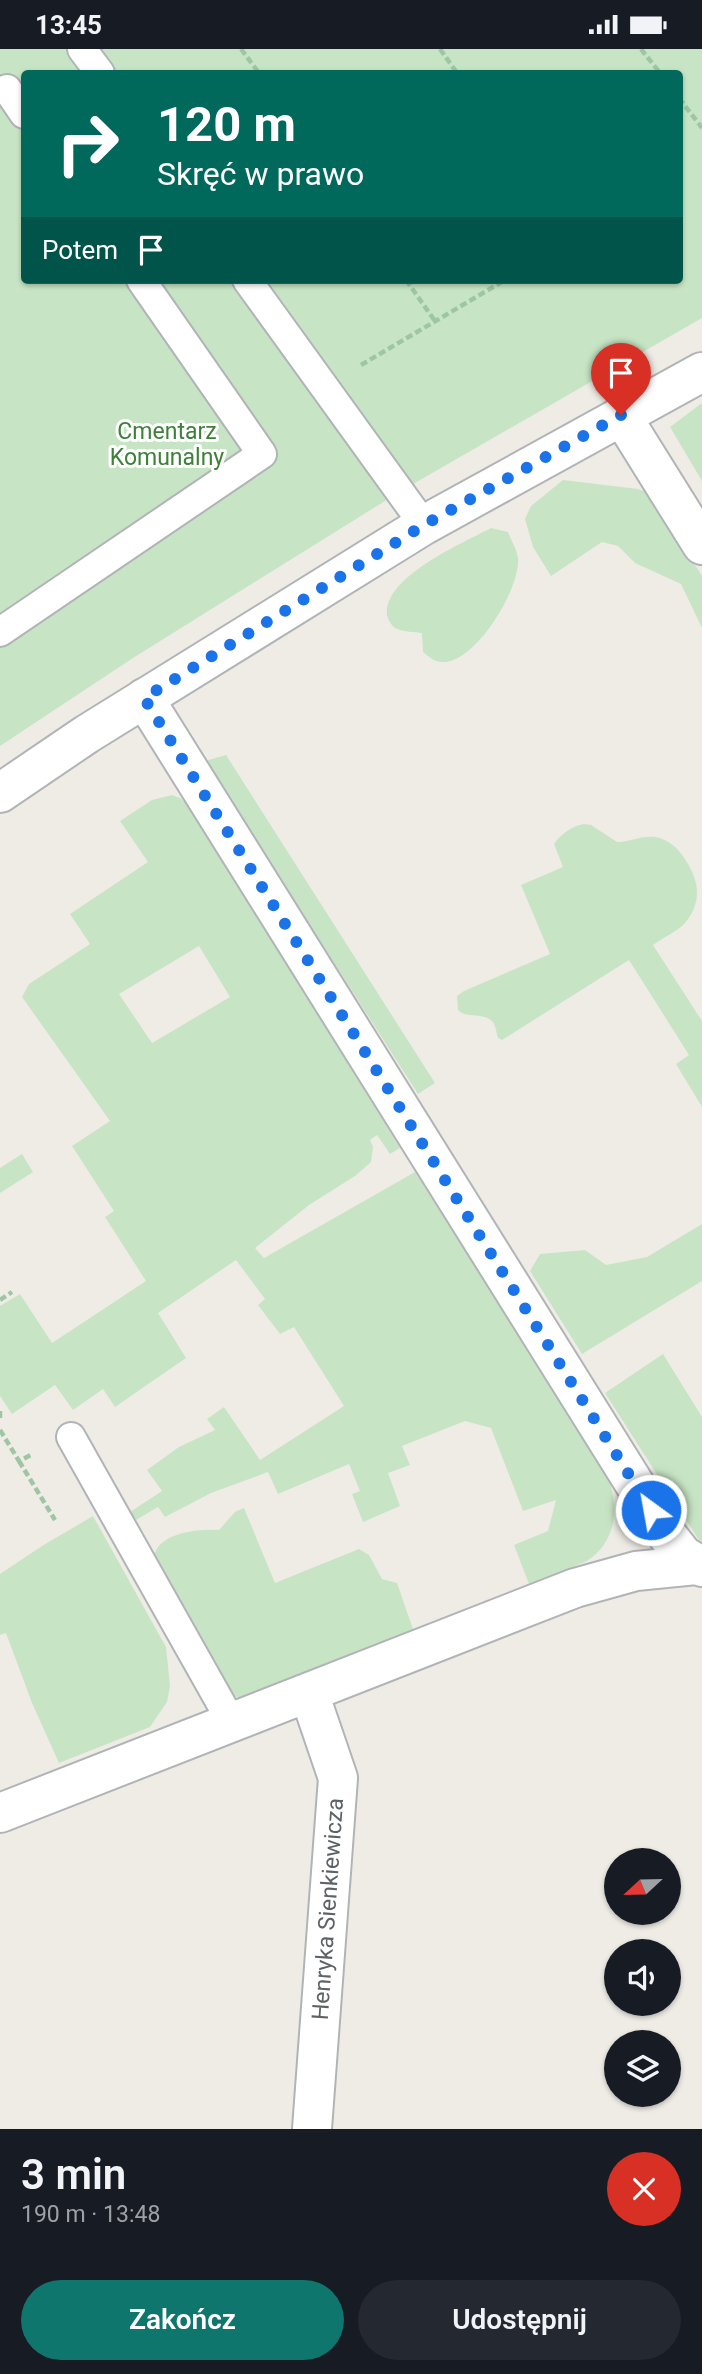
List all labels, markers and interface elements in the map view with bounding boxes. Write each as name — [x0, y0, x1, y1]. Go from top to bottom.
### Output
text: 13:45 — [35, 10, 102, 40]
text: 120 m — [157, 96, 296, 153]
icon: right — [42, 98, 133, 189]
text: Skręć w prawo — [157, 155, 364, 193]
icon: arrive — [132, 231, 170, 269]
text: Potem — [42, 235, 118, 265]
pin — [591, 343, 651, 415]
icon: arrive — [602, 354, 640, 392]
park label: Cmentarz Komunalny — [110, 418, 224, 471]
position arrow — [614, 1473, 688, 1547]
street label: Henryka Sienkiewicza — [307, 1797, 349, 2021]
north arrow — [604, 1848, 681, 1925]
map controls — [604, 1848, 681, 2107]
button: sound — [604, 1939, 681, 2016]
button: layers — [604, 2030, 681, 2107]
text: 3 min — [21, 2150, 126, 2199]
button: close — [607, 2152, 681, 2226]
text: 190 m · 13:48 — [21, 2201, 160, 2228]
button: Zakończ — [21, 2280, 344, 2360]
button: Udostępnij — [358, 2280, 681, 2360]

